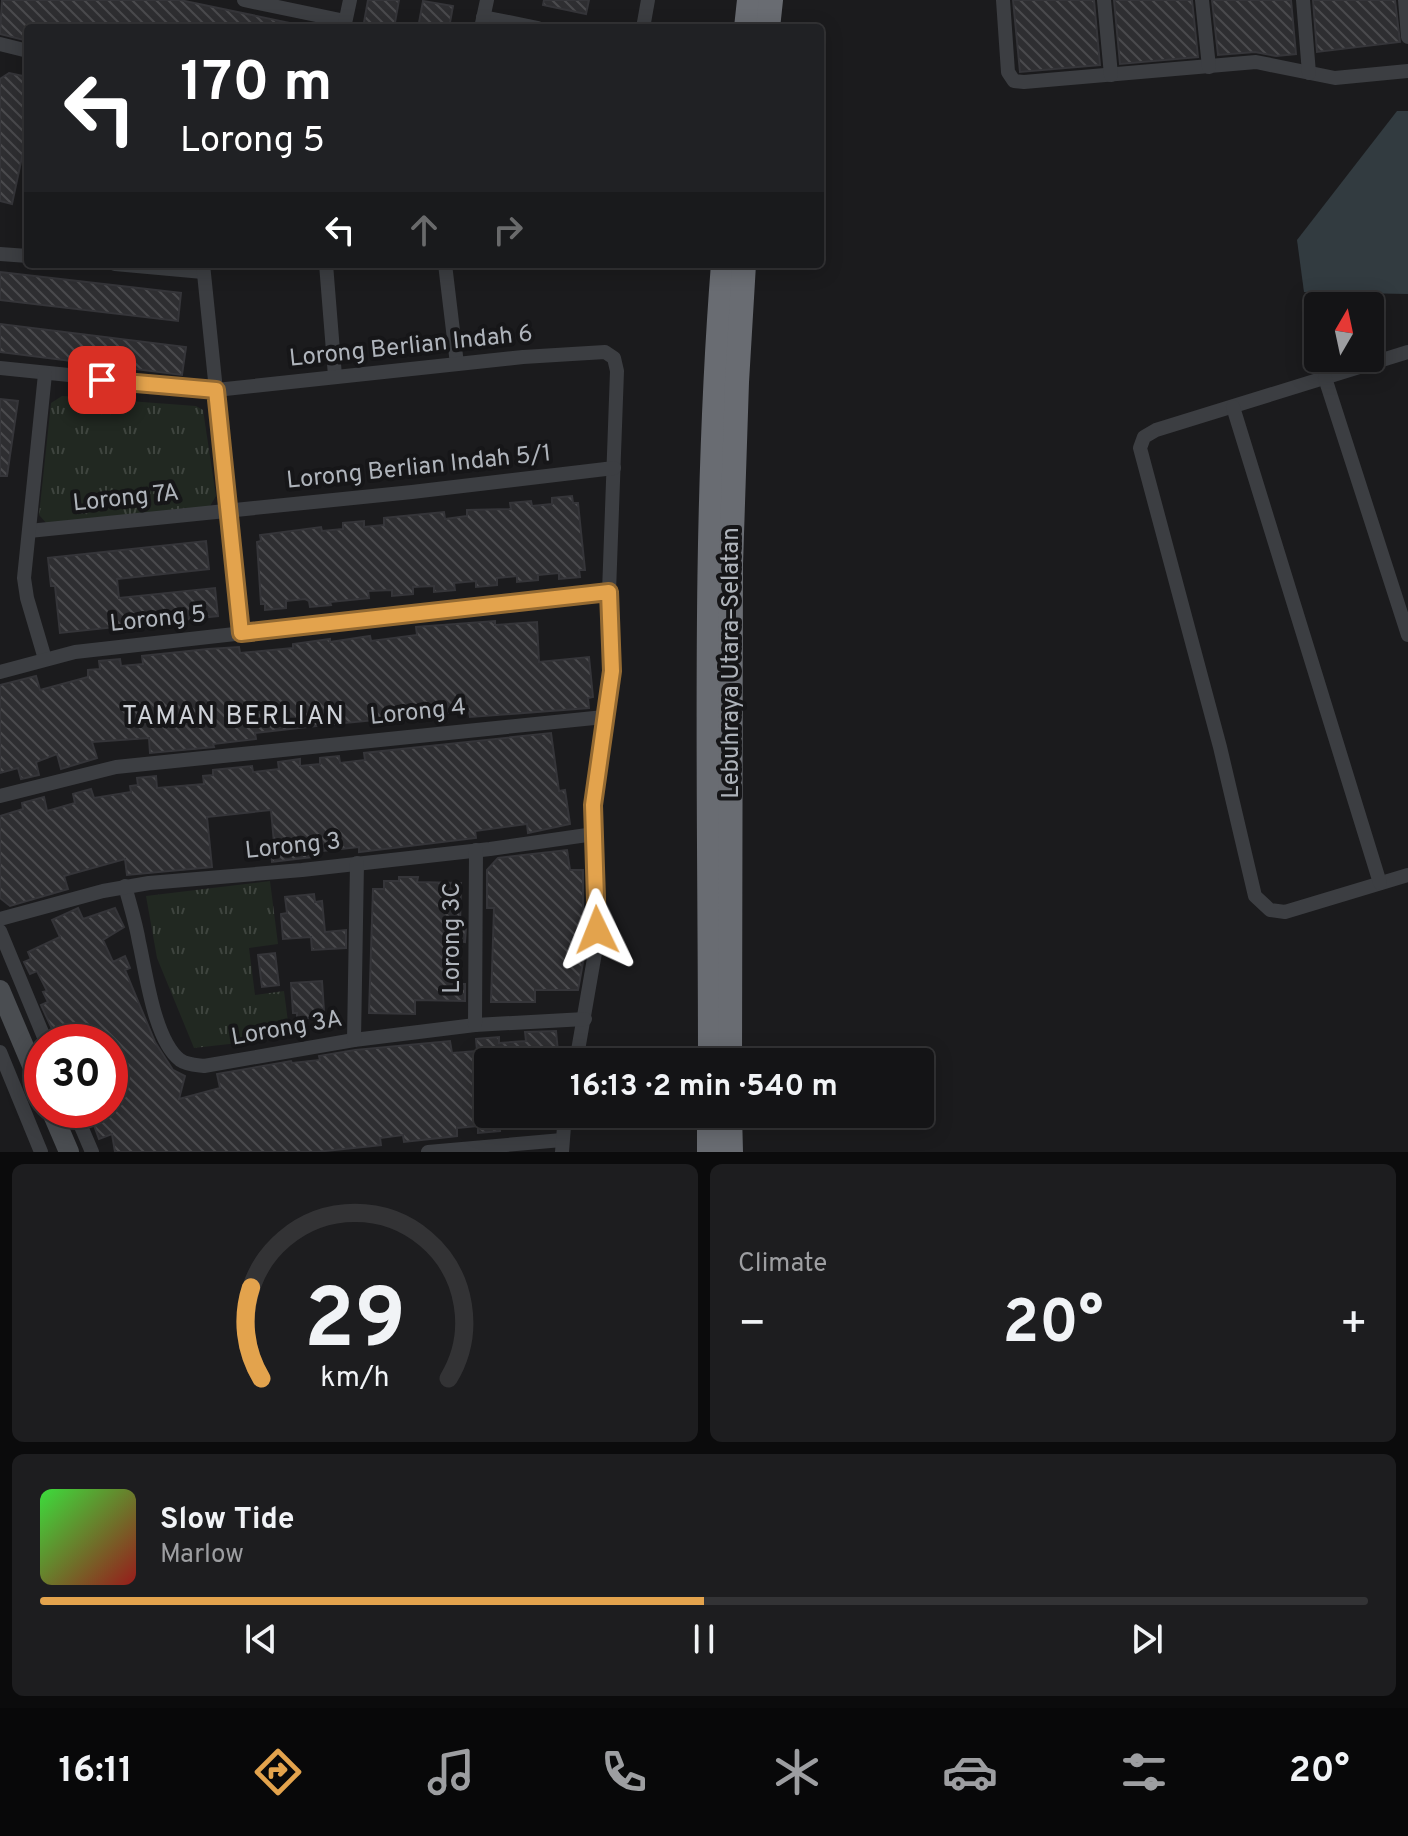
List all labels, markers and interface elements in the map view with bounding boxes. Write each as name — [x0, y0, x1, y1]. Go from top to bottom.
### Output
text: 170 m — [180, 50, 332, 120]
icon: left — [48, 56, 152, 160]
text: Lorong 5 — [180, 119, 325, 165]
icon: left — [318, 208, 362, 252]
icon: ahead — [402, 208, 446, 252]
icon: right — [486, 208, 530, 252]
north arrow — [1304, 292, 1384, 372]
map controls — [1304, 292, 1384, 372]
street label: Lorong Berlian Indah 6 — [288, 319, 534, 375]
pin — [68, 346, 136, 414]
icon: arrive — [80, 358, 124, 402]
street label: Lorong Berlian Indah 5/1 — [285, 439, 553, 497]
street label: Lorong 7A — [71, 478, 181, 520]
street label: Lebuhraya Utara–Selatan — [717, 527, 747, 799]
street label: Lorong 5 — [108, 600, 208, 640]
street label: Lorong 4 — [368, 693, 468, 733]
district label: TAMAN BERLIAN — [122, 701, 346, 734]
street label: Lorong 3 — [244, 827, 342, 867]
street label: Lorong 3C — [438, 882, 468, 994]
position arrow — [555, 888, 639, 972]
street label: Lorong 3A — [229, 1004, 345, 1054]
speed limit sign: 30 — [24, 1024, 128, 1128]
text: 16:13 · 2 min · 540 m — [570, 1069, 838, 1106]
text: Climate — [738, 1248, 827, 1281]
text: 29 — [304, 1272, 406, 1377]
text: 20° — [1002, 1288, 1104, 1364]
text: − — [738, 1298, 766, 1354]
text: + — [1340, 1298, 1368, 1354]
text: km/h — [320, 1361, 390, 1397]
text: Slow Tide — [160, 1502, 294, 1539]
text: Marlow — [160, 1539, 244, 1572]
icon: previous — [239, 1617, 283, 1661]
icon: pause — [682, 1617, 726, 1661]
icon: next — [1125, 1617, 1169, 1661]
icon: directions — [250, 1744, 306, 1800]
icon: music — [423, 1744, 479, 1800]
icon: phone — [596, 1744, 652, 1800]
icon: climate — [769, 1744, 825, 1800]
icon: car — [942, 1744, 998, 1800]
icon: filters — [1116, 1744, 1172, 1800]
text: 16:11 — [59, 1749, 133, 1795]
text: 20° — [1289, 1749, 1349, 1795]

